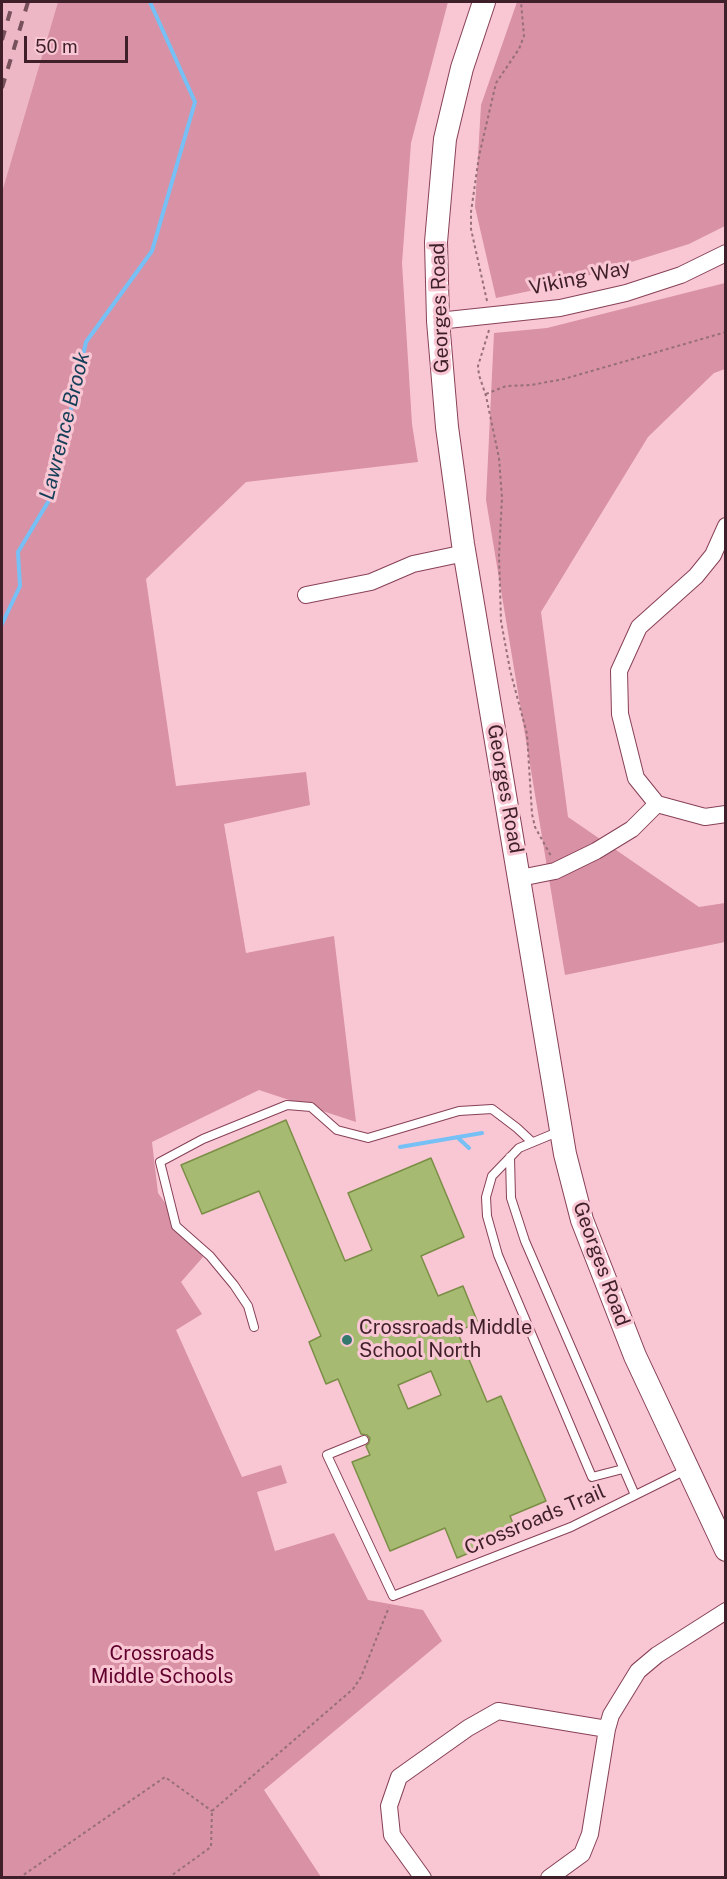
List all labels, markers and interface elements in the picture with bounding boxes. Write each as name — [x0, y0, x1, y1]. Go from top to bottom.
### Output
scale bar — [27, 24, 130, 62]
text: 50 m — [35, 36, 78, 57]
street label: Georges Road — [426, 242, 454, 374]
street label: Viking Way — [527, 256, 633, 300]
water label: Lawrence Brook — [34, 349, 96, 503]
street label: Georges Road — [482, 723, 528, 855]
street label: Georges Road — [567, 1199, 635, 1329]
place label: Crossroads Middle School North — [359, 1316, 532, 1363]
marker: Crossroads Middle School North — [340, 1333, 354, 1347]
street label: Crossroads Trail — [461, 1480, 609, 1560]
park label: Crossroads Middle Schools — [91, 1642, 233, 1689]

